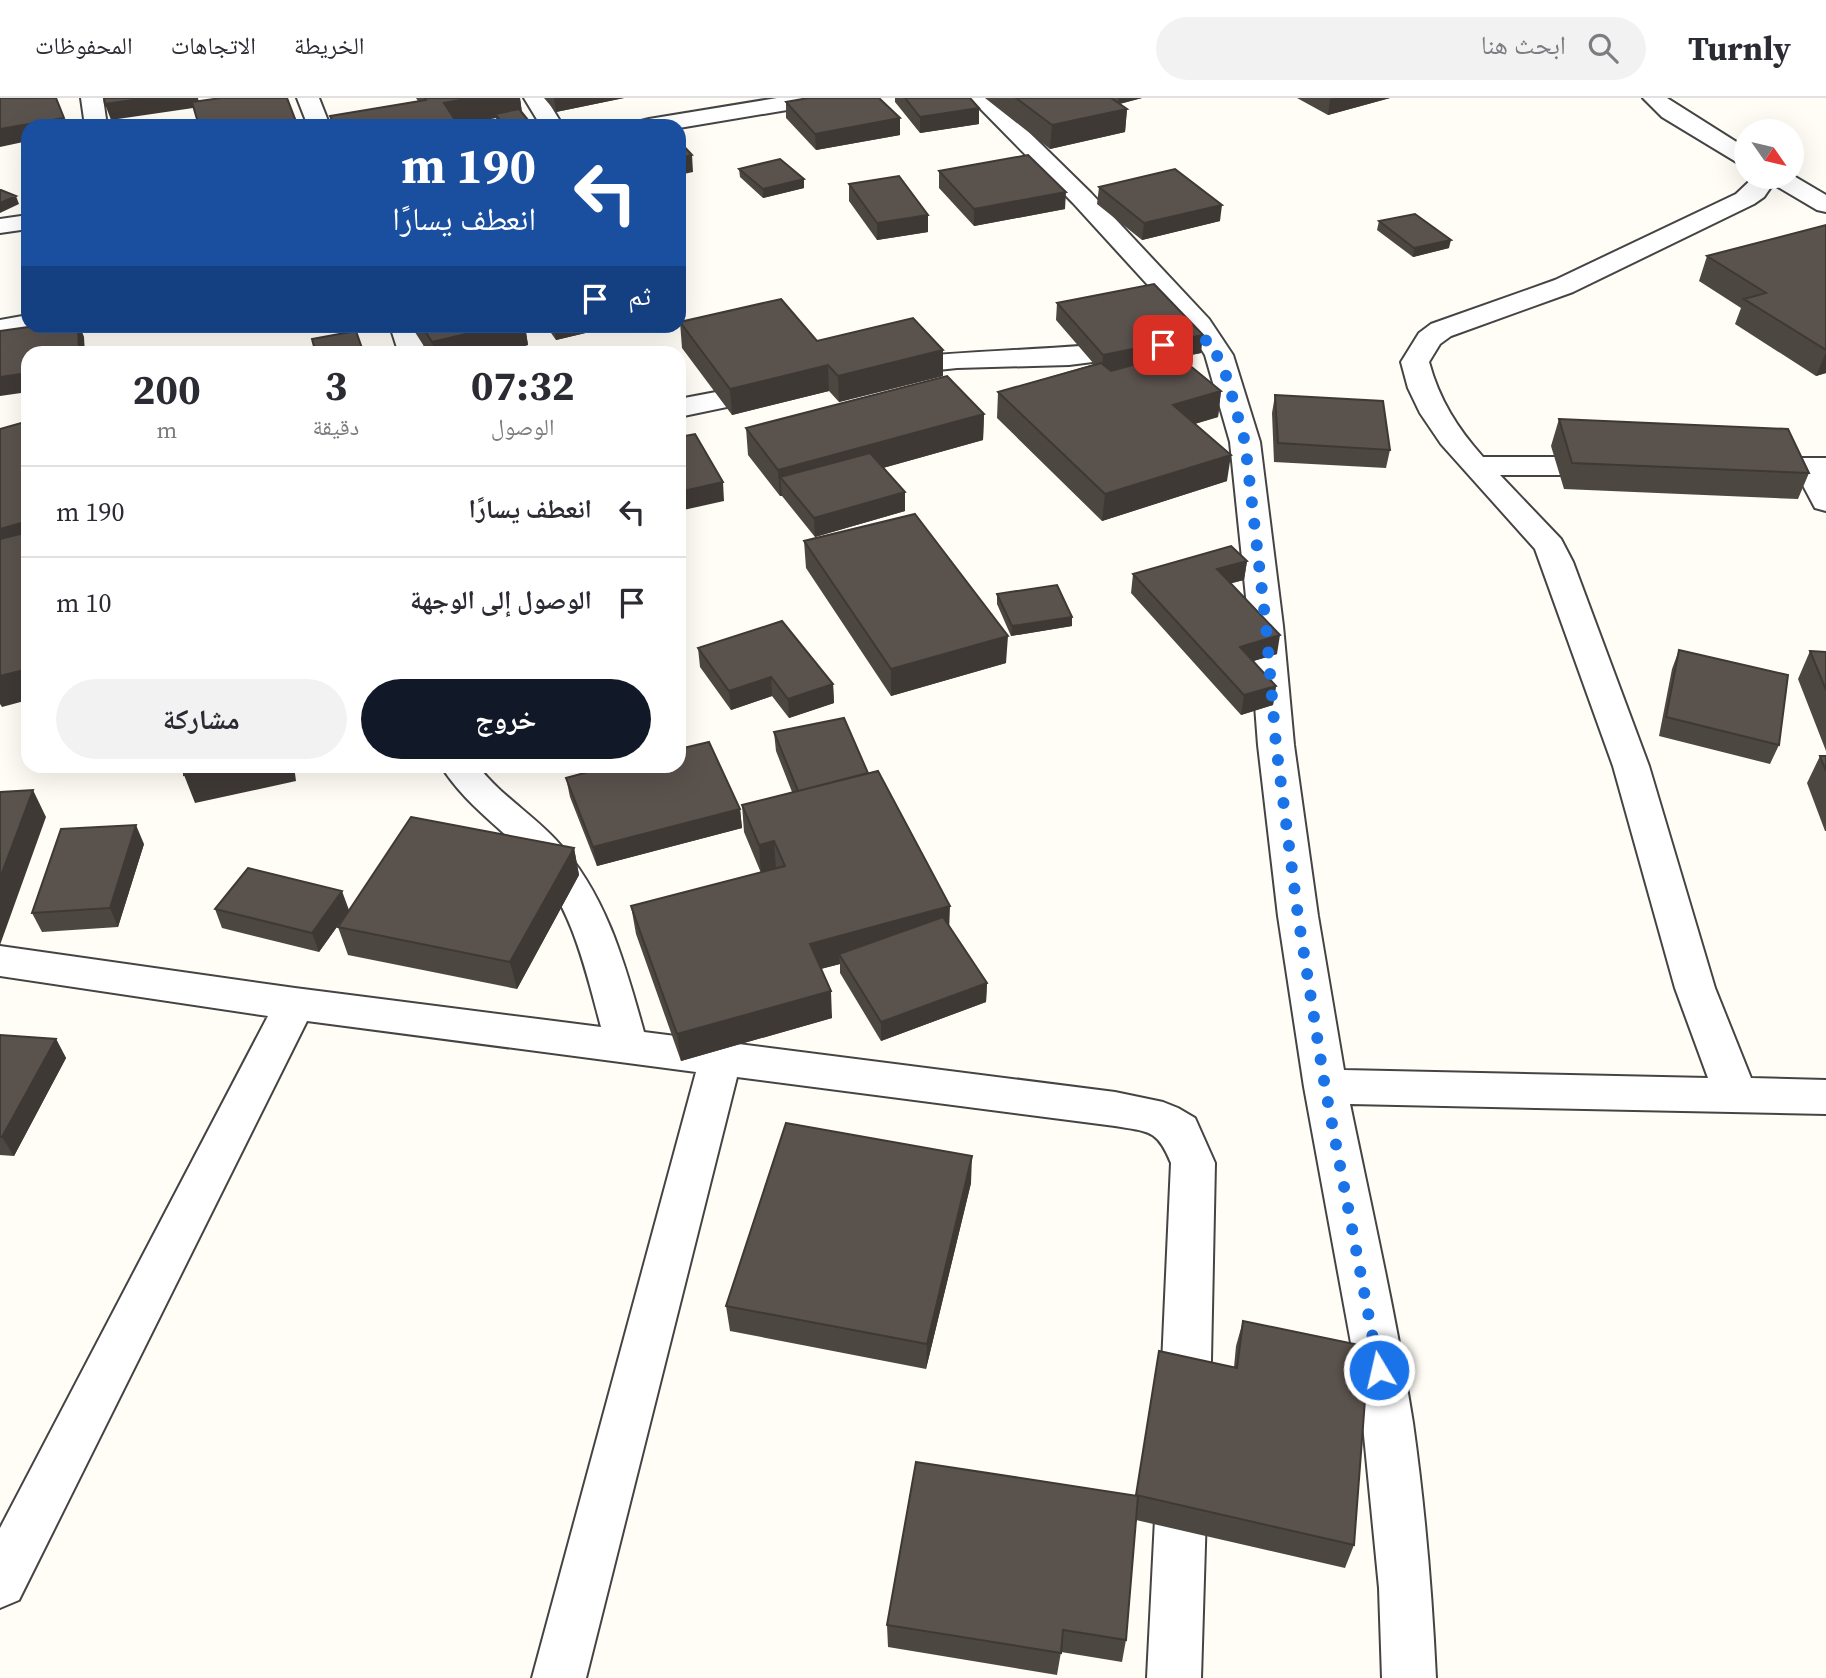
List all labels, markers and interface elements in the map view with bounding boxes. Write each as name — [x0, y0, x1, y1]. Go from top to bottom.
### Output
search box — [1156, 17, 1646, 80]
text: Turnly — [1688, 26, 1791, 71]
text: ابحث هنا — [1481, 27, 1566, 63]
text: المحفوظات — [35, 29, 133, 62]
text: الاتجاهات — [171, 29, 256, 62]
text: الخريطة — [294, 29, 365, 62]
icon: search — [1584, 29, 1622, 67]
north arrow — [1734, 119, 1804, 189]
map controls — [1734, 119, 1804, 189]
text: 190 m — [401, 132, 536, 199]
icon: left — [560, 147, 651, 238]
text: انعطف يسارًا — [392, 197, 536, 241]
text: ثم — [628, 278, 651, 314]
icon: arrive — [576, 280, 614, 318]
pin — [1133, 315, 1193, 375]
icon: arrive — [1144, 326, 1182, 364]
text: 3 — [324, 356, 347, 414]
text: 07:32 — [471, 356, 574, 414]
text: 200 — [133, 360, 201, 418]
text: دقيقة — [312, 411, 359, 443]
text: الوصول — [491, 411, 554, 443]
text: m — [156, 414, 177, 446]
text: انعطف يسارًا — [469, 491, 592, 527]
icon: left — [613, 493, 651, 531]
text: 190 m — [56, 494, 125, 530]
text: الوصول إلى الوجهة — [410, 582, 592, 618]
icon: arrive — [613, 584, 651, 622]
text: 10 m — [56, 585, 112, 621]
button: مشاركة — [56, 679, 347, 759]
button: خروج — [361, 679, 651, 759]
position arrow — [1342, 1333, 1416, 1407]

